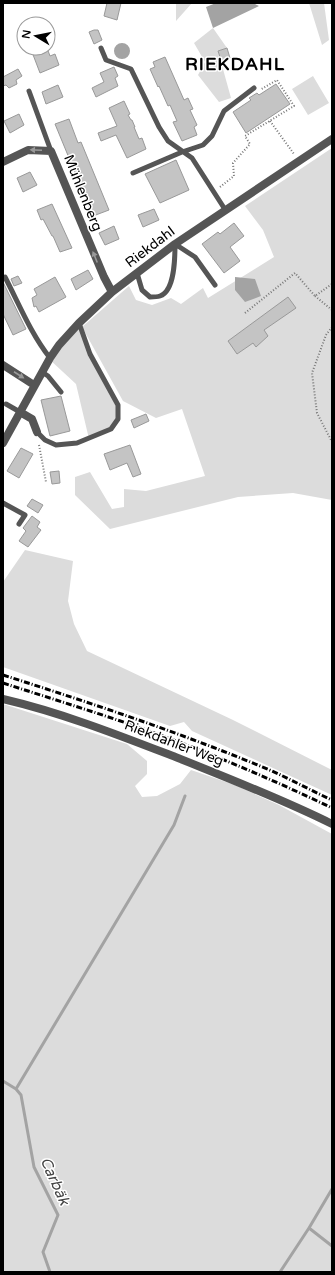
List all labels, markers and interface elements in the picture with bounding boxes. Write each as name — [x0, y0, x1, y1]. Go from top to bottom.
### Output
north arrow — [16, 16, 56, 56]
text: N — [19, 29, 34, 40]
district label: RIEKDAHL — [185, 53, 285, 75]
one-way arrow — [29, 147, 42, 153]
street label: Mühlenberg — [60, 152, 106, 234]
street label: Riekdahl — [122, 223, 178, 271]
one-way arrow — [92, 251, 98, 262]
one-way arrow — [13, 371, 24, 379]
street label: Riekdahler Weg — [122, 716, 226, 770]
water label: Carbäk — [36, 1154, 74, 1209]

